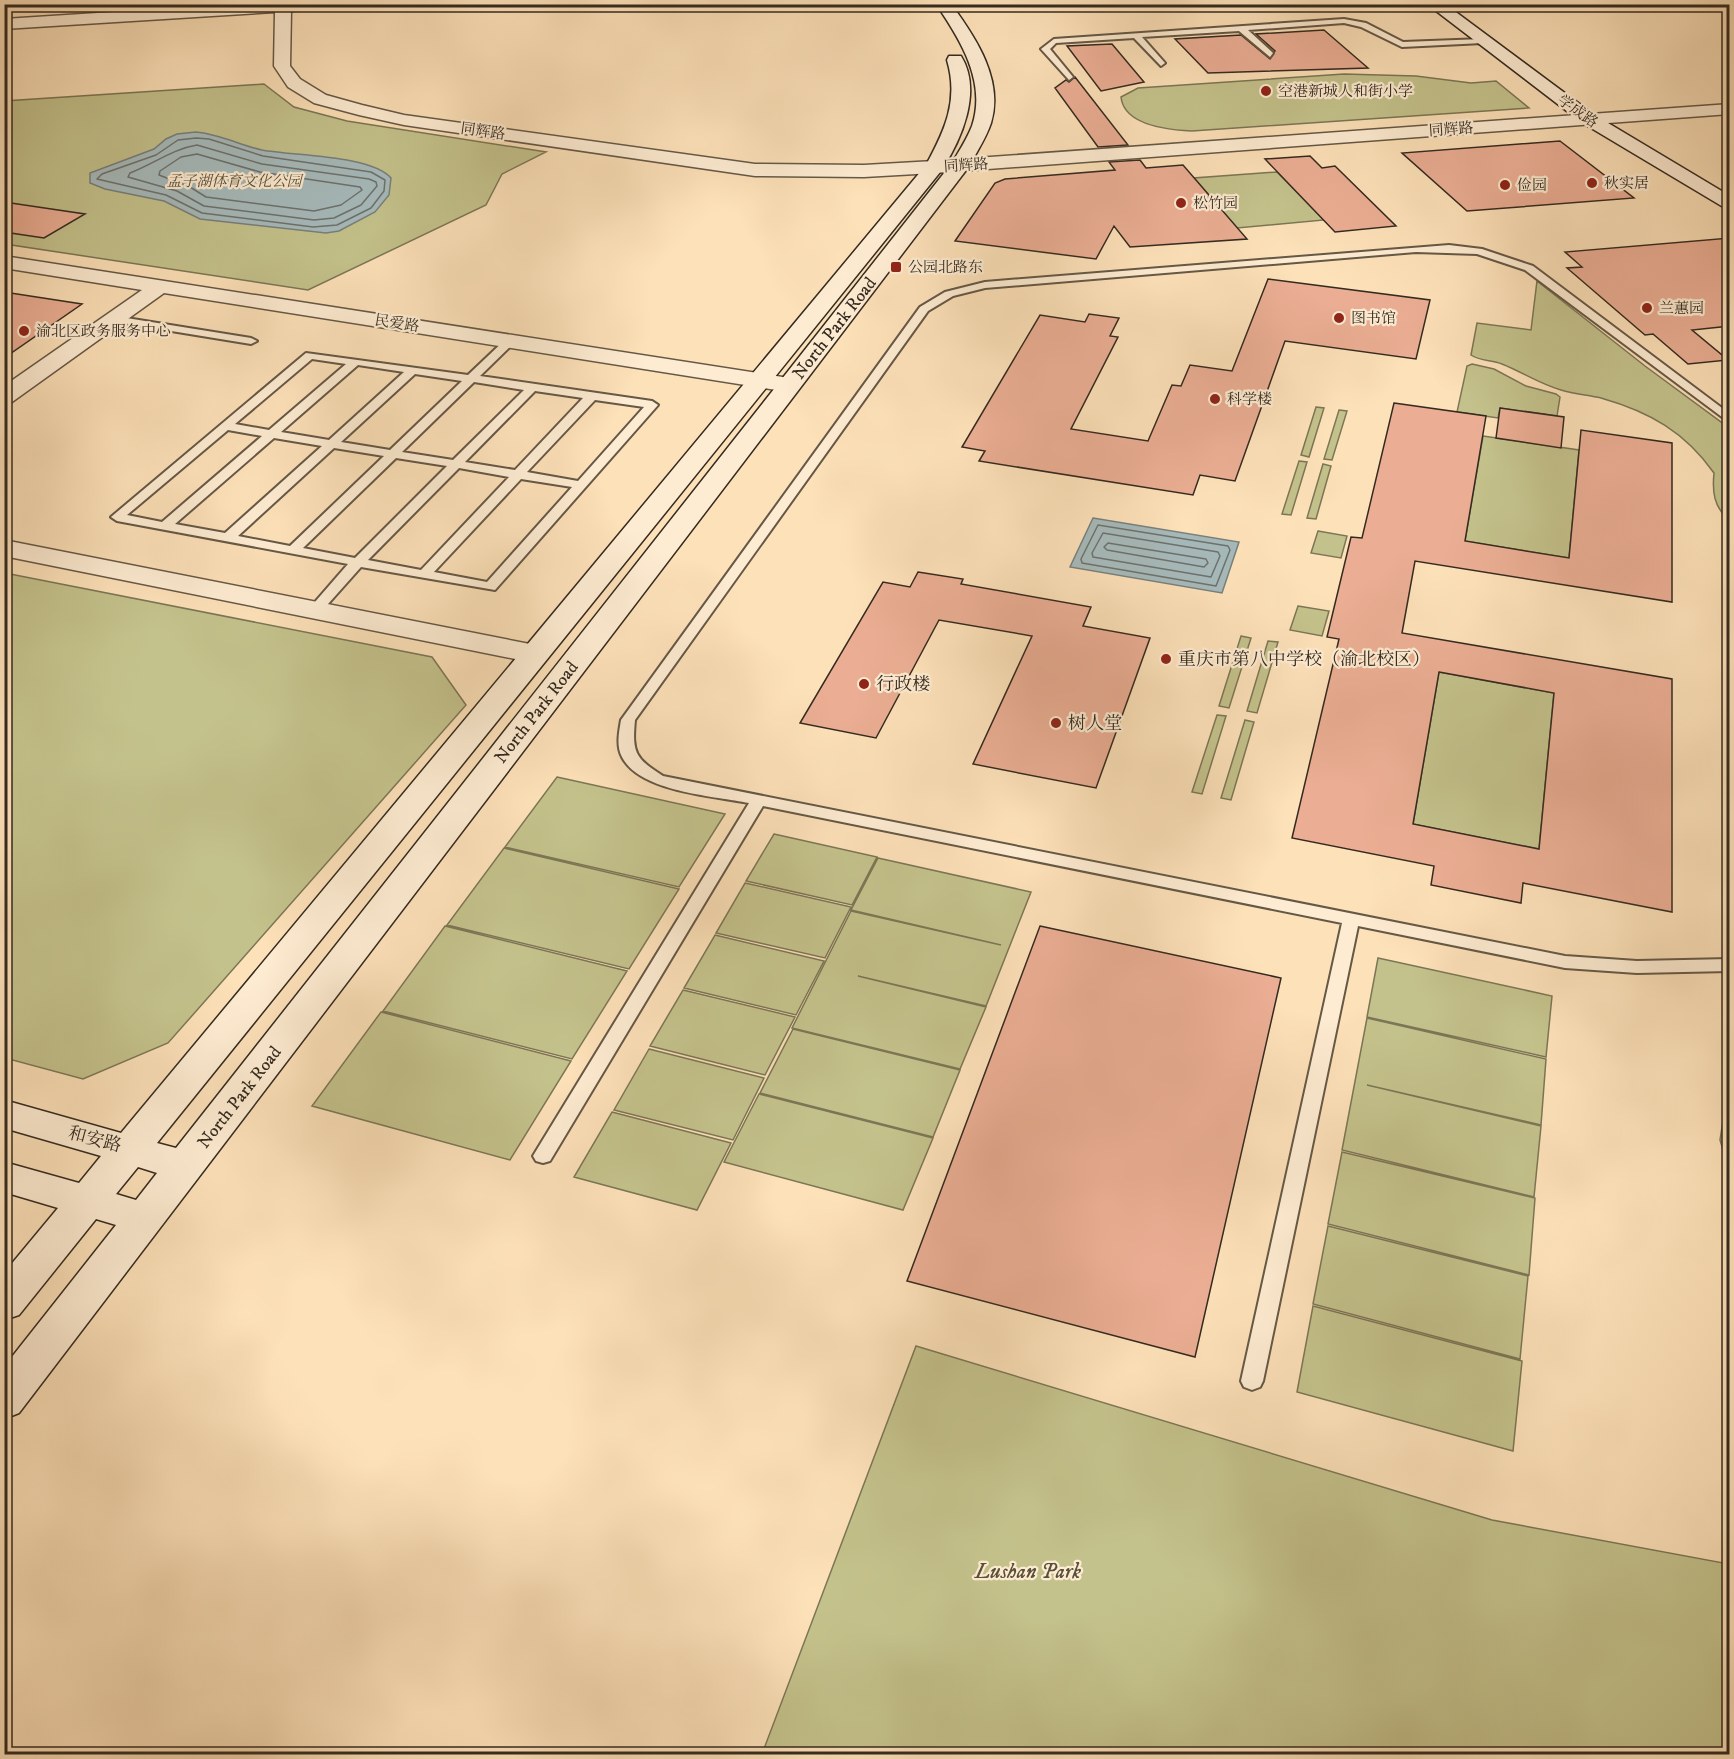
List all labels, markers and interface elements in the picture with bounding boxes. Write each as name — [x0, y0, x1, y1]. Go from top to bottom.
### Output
place label: 空港新城人和街小学 — [1278, 82, 1413, 101]
marker: 空港新城人和街小学 — [1259, 84, 1273, 98]
street label: 学成路 — [1554, 91, 1602, 132]
street label: 同辉路 — [1428, 118, 1474, 141]
street label: 同辉路 — [459, 119, 507, 144]
street label: 同辉路 — [943, 154, 989, 177]
park label: 孟子湖体育文化公园 — [166, 172, 303, 191]
place label: 秋实居 — [1604, 174, 1649, 193]
place label: 俭园 — [1517, 176, 1547, 195]
marker: 秋实居 — [1585, 176, 1599, 190]
marker: 俭园 — [1498, 178, 1512, 192]
place label: 松竹园 — [1193, 194, 1238, 213]
marker: 松竹园 — [1174, 196, 1188, 210]
place label: 公园北路东 — [908, 258, 983, 277]
marker: 公园北路东 — [889, 260, 903, 274]
street label: North Park Road — [788, 273, 882, 384]
place label: 兰蕙园 — [1659, 299, 1704, 318]
marker: 兰蕙园 — [1640, 301, 1654, 315]
place label: 图书馆 — [1351, 309, 1396, 328]
street label: 民爱路 — [373, 311, 421, 336]
marker: 图书馆 — [1332, 311, 1346, 325]
place label: 渝北区政务服务中心 — [36, 322, 171, 341]
marker: 渝北区政务服务中心 — [17, 324, 31, 338]
place label: 科学楼 — [1227, 390, 1272, 409]
marker: 科学楼 — [1208, 392, 1222, 406]
place label: 重庆市第八中学校（渝北校区） — [1178, 649, 1430, 671]
marker: 重庆市第八中学校（渝北校区） — [1159, 652, 1173, 666]
street label: North Park Road — [490, 657, 584, 768]
place label: 行政楼 — [876, 674, 930, 696]
marker: 行政楼 — [857, 677, 871, 691]
place label: 树人堂 — [1068, 713, 1122, 735]
marker: 树人堂 — [1049, 716, 1063, 730]
street label: North Park Road — [193, 1042, 287, 1153]
street label: 和安路 — [66, 1122, 124, 1158]
park label: Lushan Park — [974, 1559, 1081, 1585]

